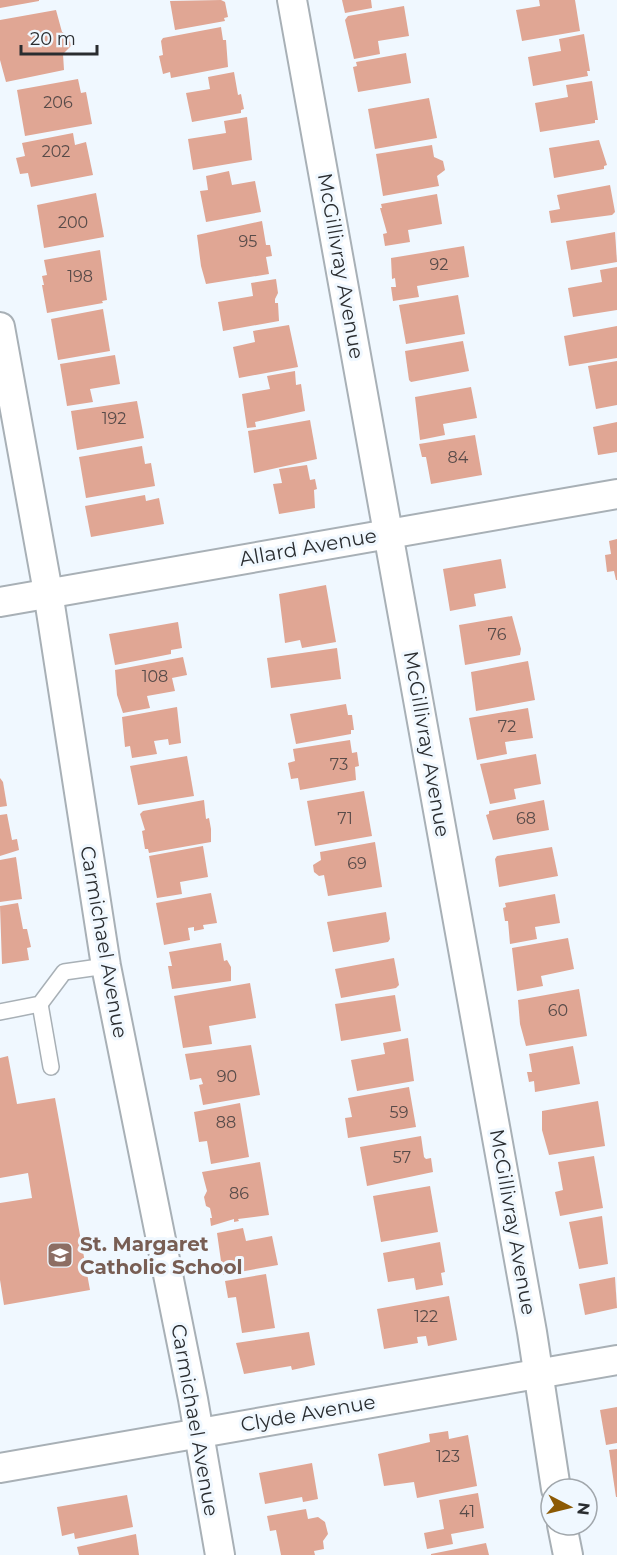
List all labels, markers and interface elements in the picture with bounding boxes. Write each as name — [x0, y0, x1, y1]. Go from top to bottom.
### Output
scale bar — [21, 18, 98, 56]
text: 20 m — [30, 28, 76, 50]
house number: 206 — [43, 93, 73, 112]
house number: 202 — [42, 142, 70, 161]
street label: McGillivray Avenue — [313, 171, 369, 361]
house number: 200 — [58, 213, 88, 232]
house number: 95 — [239, 232, 257, 251]
house number: 92 — [430, 255, 448, 274]
house number: 198 — [67, 267, 93, 286]
house number: 192 — [102, 409, 126, 428]
house number: 84 — [448, 448, 469, 467]
street label: Allard Avenue — [237, 523, 379, 571]
house number: 76 — [488, 625, 507, 644]
street label: McGillivray Avenue — [399, 649, 455, 839]
house number: 108 — [142, 667, 168, 686]
house number: 72 — [498, 717, 516, 736]
house number: 73 — [330, 755, 348, 774]
house number: 71 — [337, 809, 353, 828]
house number: 68 — [516, 809, 536, 828]
street label: Carmichael Avenue — [75, 844, 133, 1040]
house number: 69 — [347, 854, 367, 873]
house number: 60 — [548, 1001, 568, 1020]
house number: 90 — [217, 1067, 237, 1086]
house number: 59 — [390, 1103, 408, 1122]
house number: 88 — [216, 1113, 236, 1132]
street label: McGillivray Avenue — [485, 1127, 541, 1317]
house number: 57 — [393, 1148, 411, 1167]
house number: 86 — [229, 1184, 249, 1203]
place label: St. Margaret Catholic School — [80, 1232, 243, 1279]
school or university icon: St. Margaret Catholic School — [45, 1240, 75, 1270]
house number: 122 — [414, 1307, 438, 1326]
street label: Carmichael Avenue — [166, 1322, 224, 1518]
street label: Clyde Avenue — [239, 1389, 377, 1437]
house number: 123 — [436, 1447, 460, 1466]
north arrow — [539, 1477, 599, 1537]
text: N — [573, 1501, 594, 1516]
house number: 41 — [459, 1502, 475, 1521]

